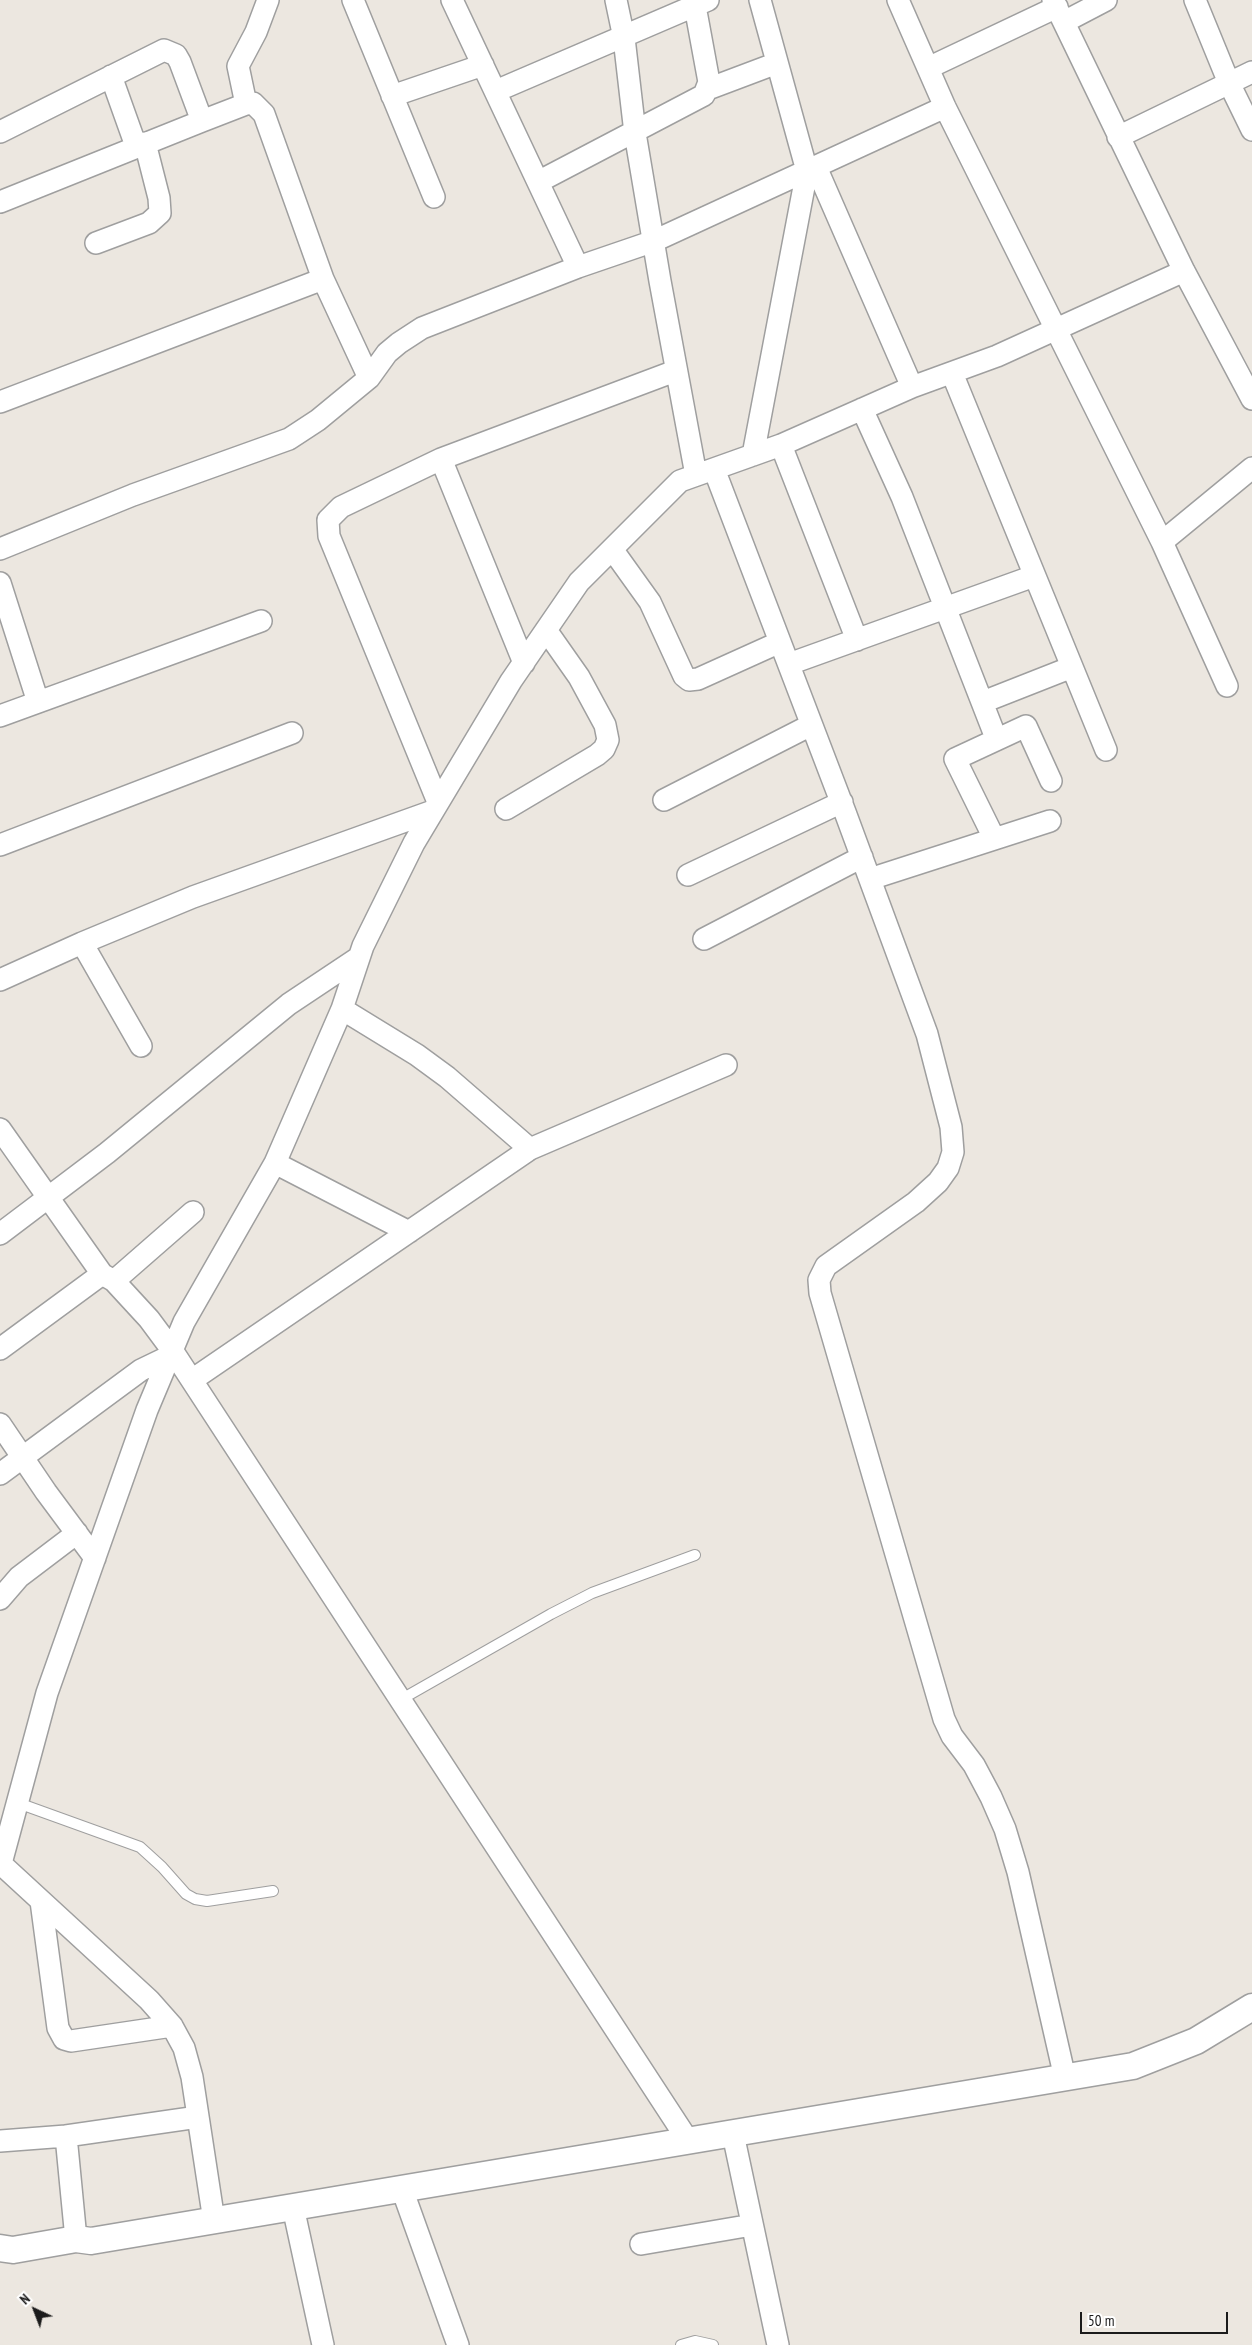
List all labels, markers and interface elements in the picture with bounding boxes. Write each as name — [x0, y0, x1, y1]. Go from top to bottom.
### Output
north arrow — [10, 2285, 60, 2335]
text: N — [16, 2290, 34, 2308]
scale bar — [1082, 2302, 1230, 2334]
text: 50 m — [1088, 2311, 1114, 2330]

